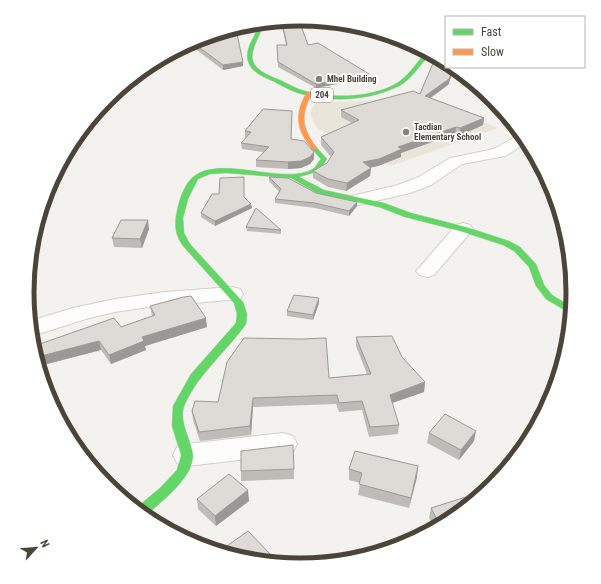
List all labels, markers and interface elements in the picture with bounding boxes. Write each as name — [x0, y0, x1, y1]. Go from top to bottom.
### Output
legend — [445, 16, 585, 68]
text: Fast — [481, 25, 502, 39]
text: Slow — [481, 45, 504, 59]
marker: Mhel Building — [314, 74, 324, 84]
place label: Mhel Building — [327, 74, 377, 84]
road number: 204 — [311, 88, 333, 102]
place label: Tacdian Elementary School — [414, 122, 481, 142]
marker: Tacdian Elementary School — [401, 127, 411, 137]
north arrow — [16, 528, 56, 568]
text: N — [37, 538, 52, 550]

